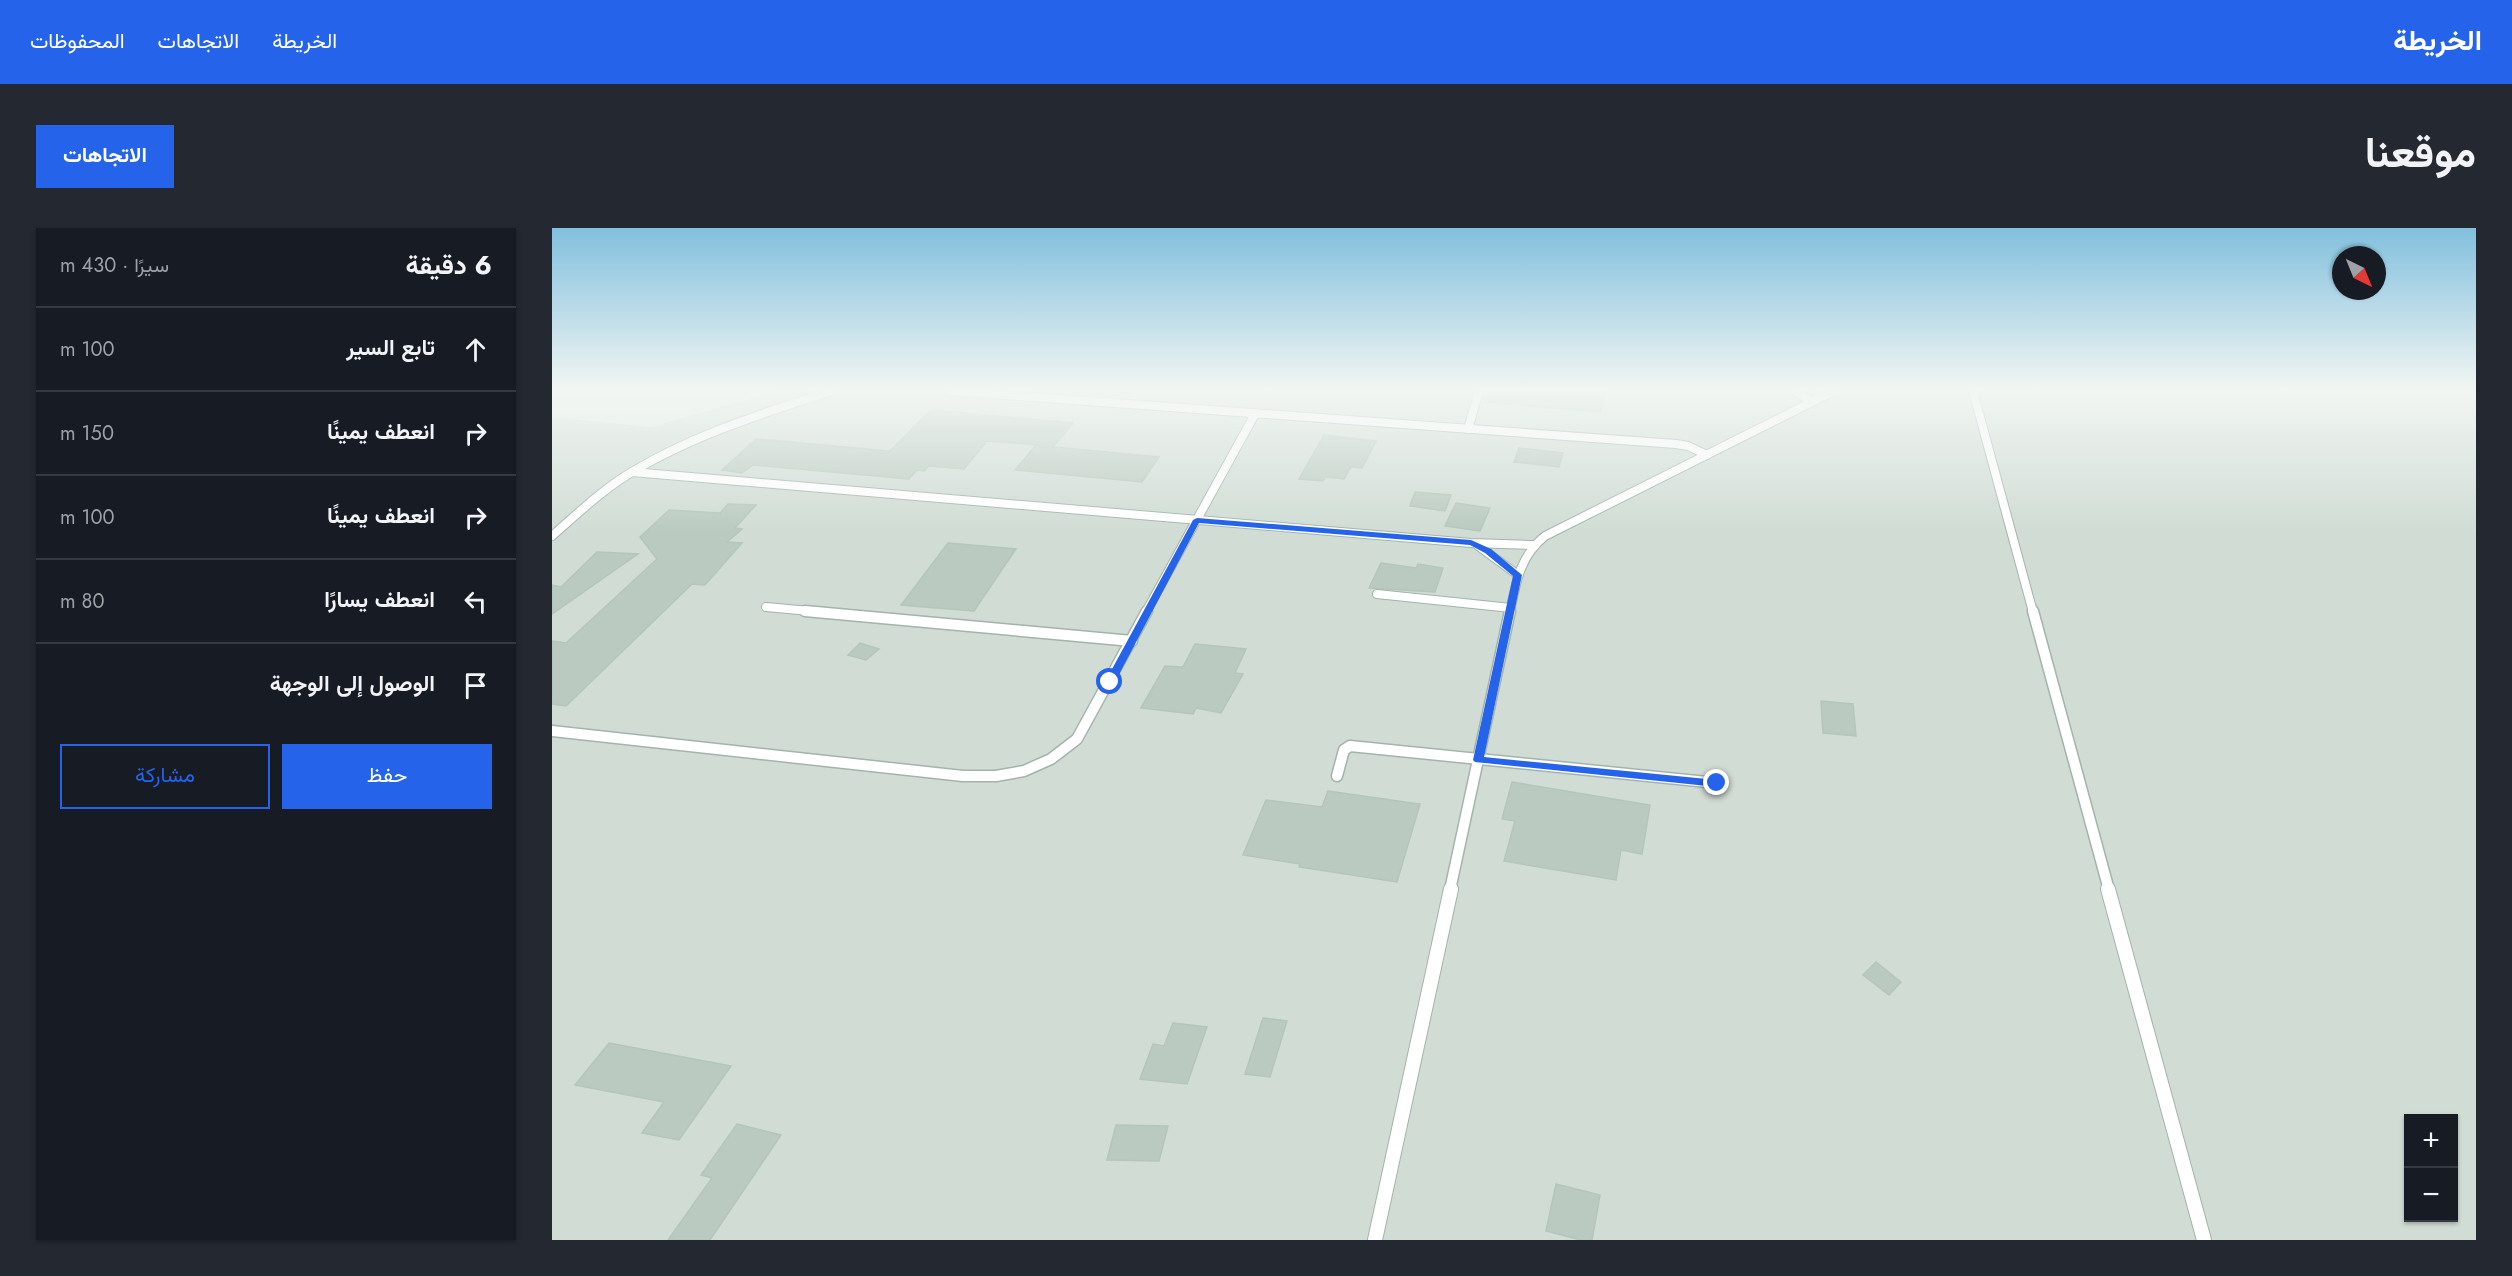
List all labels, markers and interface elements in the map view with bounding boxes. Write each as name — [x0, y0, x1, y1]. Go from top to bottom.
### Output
text: الخريطة — [2393, 20, 2482, 61]
text: المحفوظات — [30, 26, 125, 56]
text: الاتجاهات — [158, 26, 239, 56]
text: الخريطة — [272, 26, 337, 56]
text: موقعنا — [2365, 122, 2476, 183]
button: الاتجاهات — [36, 125, 174, 188]
text: 6 دقيقة — [405, 246, 492, 284]
north arrow — [2332, 246, 2386, 300]
text: سيرًا · 430 m — [60, 251, 169, 280]
text: تابع السير — [346, 331, 435, 363]
icon: ahead — [459, 333, 492, 366]
text: 100 m — [60, 335, 115, 364]
text: انعطف يمينًا — [327, 415, 435, 447]
icon: right — [459, 417, 492, 450]
text: 150 m — [60, 419, 114, 448]
text: انعطف يمينًا — [327, 499, 435, 531]
icon: right — [459, 501, 492, 534]
text: 100 m — [60, 503, 115, 532]
text: انعطف يسارًا — [324, 583, 435, 615]
icon: left — [459, 585, 492, 618]
text: 80 m — [60, 587, 105, 616]
text: الوصول إلى الوجهة — [270, 667, 435, 699]
route start — [1096, 668, 1122, 694]
icon: arrive — [459, 669, 492, 702]
button: مشاركة — [60, 744, 270, 809]
button: حفظ — [282, 744, 492, 809]
route end — [1703, 769, 1729, 795]
map controls — [2404, 1114, 2458, 1222]
button: + — [2404, 1114, 2458, 1168]
button: − — [2404, 1168, 2458, 1222]

